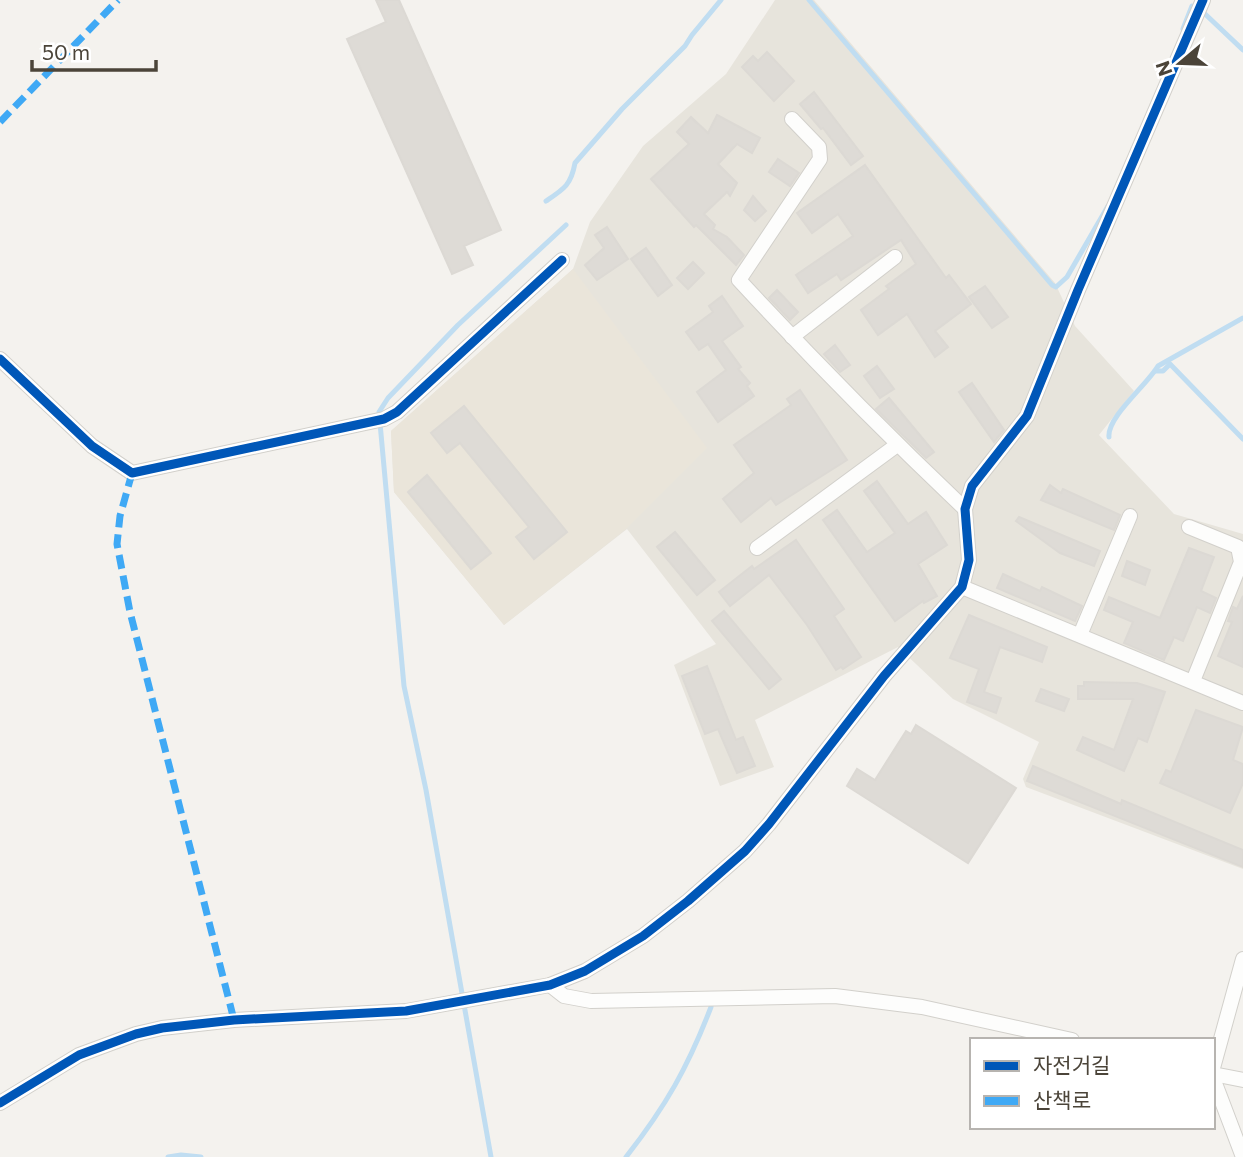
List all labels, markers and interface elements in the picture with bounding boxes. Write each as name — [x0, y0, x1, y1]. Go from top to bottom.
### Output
scale bar — [32, 28, 156, 72]
north arrow — [1145, 28, 1215, 98]
text: 50 m — [42, 39, 90, 64]
text: N — [1150, 58, 1177, 79]
legend — [970, 1038, 1215, 1129]
text: 자전거길 — [1033, 1052, 1110, 1077]
text: 산책로 — [1033, 1087, 1091, 1112]

